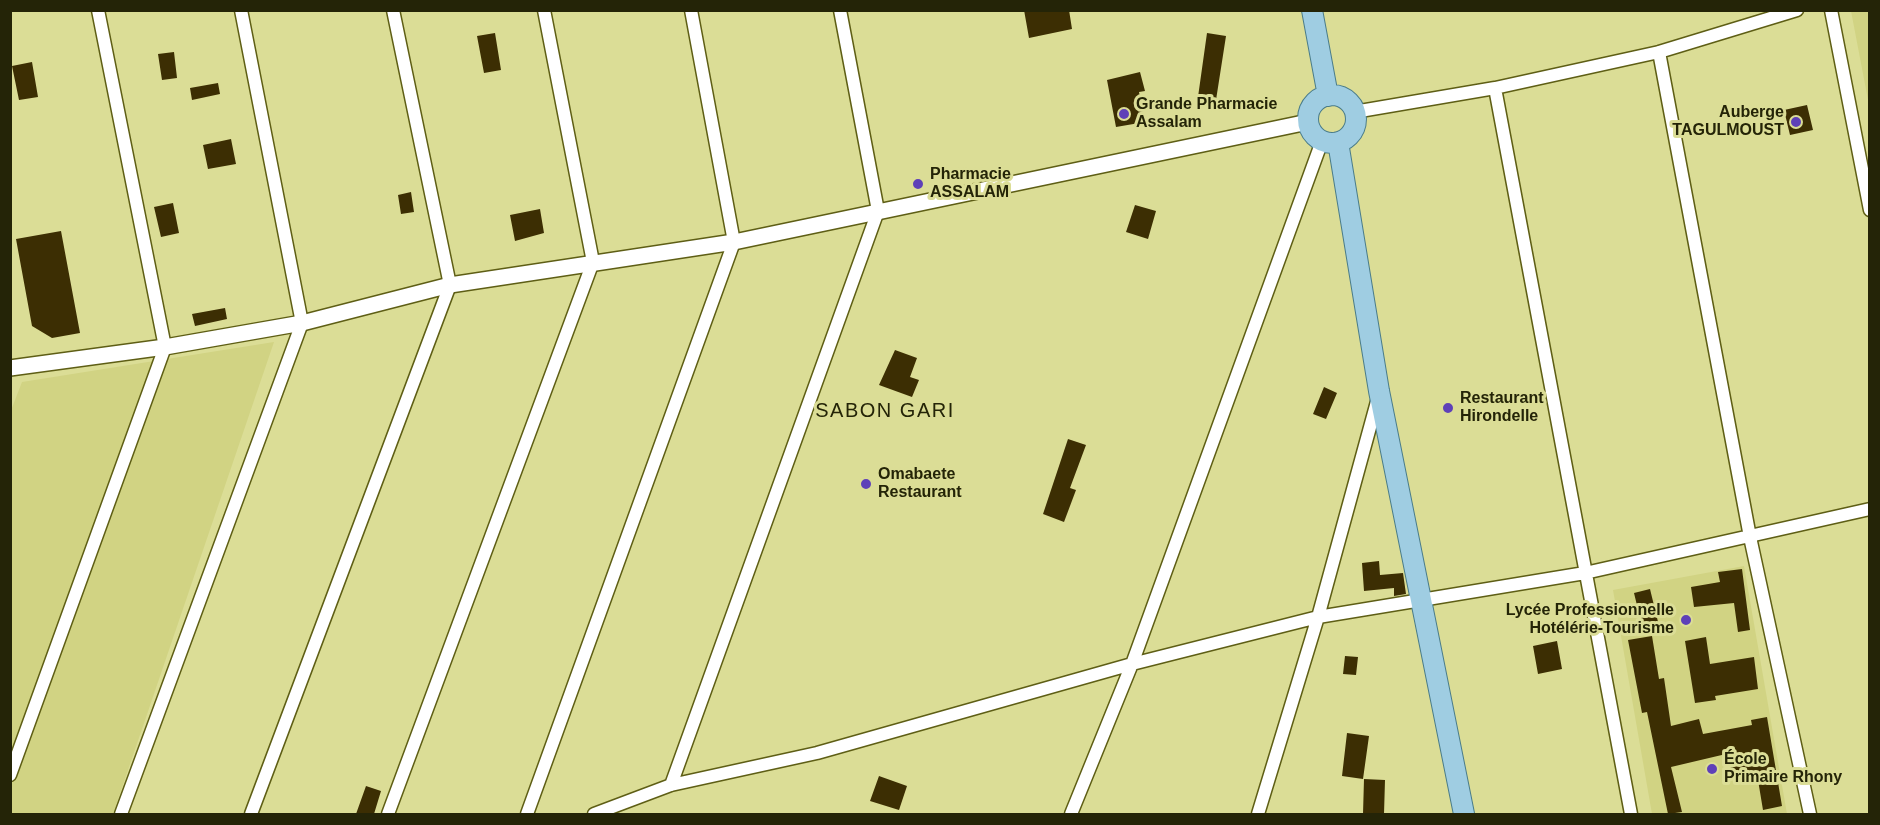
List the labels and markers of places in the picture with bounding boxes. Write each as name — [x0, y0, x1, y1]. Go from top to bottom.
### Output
place label: Grande Pharmacie Assalam — [1136, 95, 1277, 133]
place label: Auberge TAGULMOUST — [1672, 103, 1784, 141]
marker: Grande Pharmacie Assalam — [1117, 107, 1131, 121]
marker: Auberge TAGULMOUST — [1789, 115, 1803, 129]
place label: Pharmacie ASSALAM — [930, 165, 1011, 203]
marker: Pharmacie ASSALAM — [911, 177, 925, 191]
place label: Restaurant Hirondelle — [1460, 389, 1544, 427]
marker: Restaurant Hirondelle — [1441, 401, 1455, 415]
place label: Omabaete Restaurant — [878, 465, 962, 503]
marker: Omabaete Restaurant — [859, 477, 873, 491]
place label: Lycée Professionnelle Hotélérie-Tourisme — [1506, 601, 1674, 639]
marker: Lycée Professionnelle Hotélérie-Tourisme — [1679, 613, 1693, 627]
place label: École Primaire Rhony — [1724, 750, 1842, 788]
marker: École Primaire Rhony — [1705, 762, 1719, 776]

